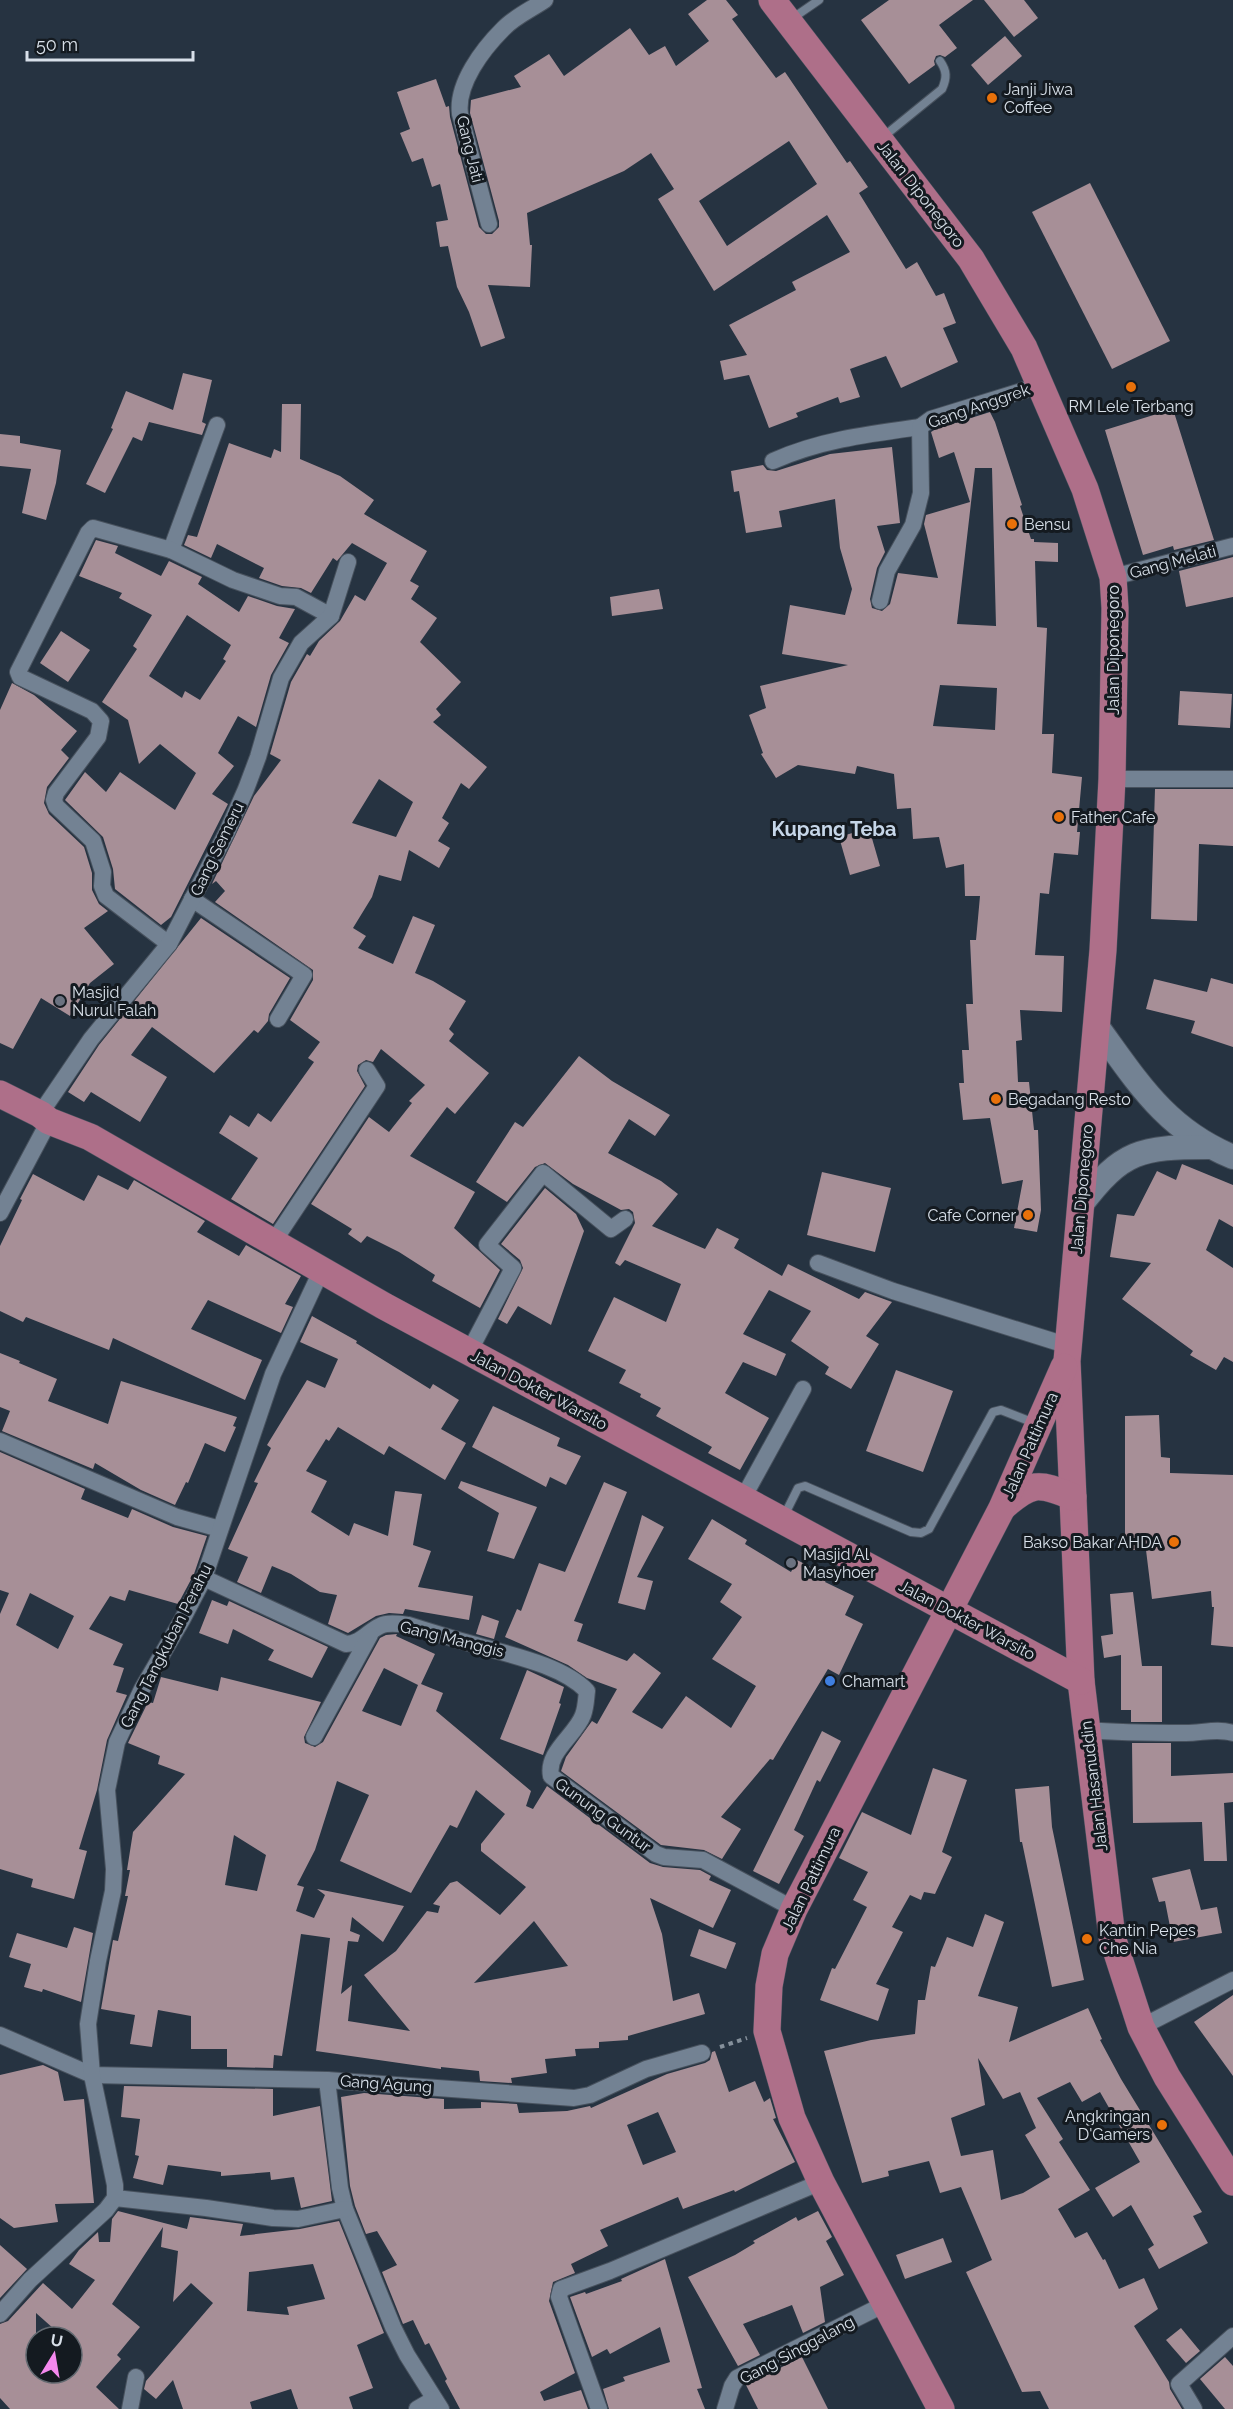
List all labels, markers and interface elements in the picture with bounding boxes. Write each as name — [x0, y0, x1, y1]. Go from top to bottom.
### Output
scale bar — [27, 24, 194, 62]
text: 50 m — [36, 34, 78, 55]
place label: Janji Jiwa Coffee — [1004, 80, 1073, 117]
marker: Janji Jiwa Coffee — [985, 91, 999, 105]
street label: Gang Jati — [453, 114, 487, 184]
street label: Jalan Diponegoro — [873, 137, 969, 251]
street label: Gang Anggrek — [926, 380, 1033, 432]
marker: RM Lele Terbang — [1124, 380, 1138, 394]
place label: RM Lele Terbang — [1068, 397, 1194, 416]
place label: Bensu — [1024, 515, 1071, 534]
marker: Bensu — [1005, 517, 1019, 531]
street label: Gang Melati — [1128, 541, 1218, 583]
street label: Jalan Diponegoro — [1104, 585, 1123, 715]
street label: Gang Semeru — [186, 799, 248, 899]
place label: Father Cafe — [1071, 808, 1156, 827]
marker: Father Cafe — [1052, 810, 1066, 824]
district label: Kupang Teba — [771, 817, 897, 841]
place label: Masjid Nurul Falah — [72, 983, 156, 1020]
marker: Masjid Nurul Falah — [53, 994, 67, 1008]
place label: Begadang Resto — [1008, 1090, 1131, 1109]
marker: Begadang Resto — [989, 1092, 1003, 1106]
street label: Jalan Diponegoro — [1067, 1123, 1097, 1255]
place label: Cafe Corner — [927, 1206, 1016, 1225]
marker: Cafe Corner — [1021, 1208, 1035, 1222]
street label: Jalan Dokter Warsito — [468, 1346, 610, 1434]
street label: Jalan Pattimura — [998, 1389, 1062, 1501]
place label: Bakso Bakar AHDA — [1023, 1533, 1162, 1552]
marker: Bakso Bakar AHDA — [1167, 1535, 1181, 1549]
place label: Masjid Al Masyhoer — [803, 1545, 876, 1582]
marker: Masjid Al Masyhoer — [784, 1556, 798, 1570]
street label: Gang Tangkuban Perahu — [116, 1561, 216, 1731]
street label: Jalan Dokter Warsito — [896, 1576, 1038, 1664]
street label: Gang Manggis — [398, 1617, 506, 1661]
place label: Chamart — [842, 1672, 906, 1691]
marker: Chamart — [823, 1674, 837, 1688]
street label: Jalan Hasanuddin — [1077, 1720, 1111, 1852]
street label: Gunung Guntur — [551, 1774, 655, 1856]
street label: Jalan Pattimura — [777, 1824, 845, 1934]
place label: Kantin Pepes Che Nia — [1099, 1921, 1196, 1958]
marker: Kantin Pepes Che Nia — [1080, 1932, 1094, 1946]
street label: Gang Agung — [339, 2071, 433, 2097]
place label: Angkringan D'Gamers — [1065, 2107, 1150, 2144]
marker: Angkringan D'Gamers — [1155, 2118, 1169, 2132]
street label: Gang Singgalang — [737, 2312, 857, 2388]
north arrow — [24, 2325, 84, 2385]
text: U — [49, 2330, 64, 2351]

